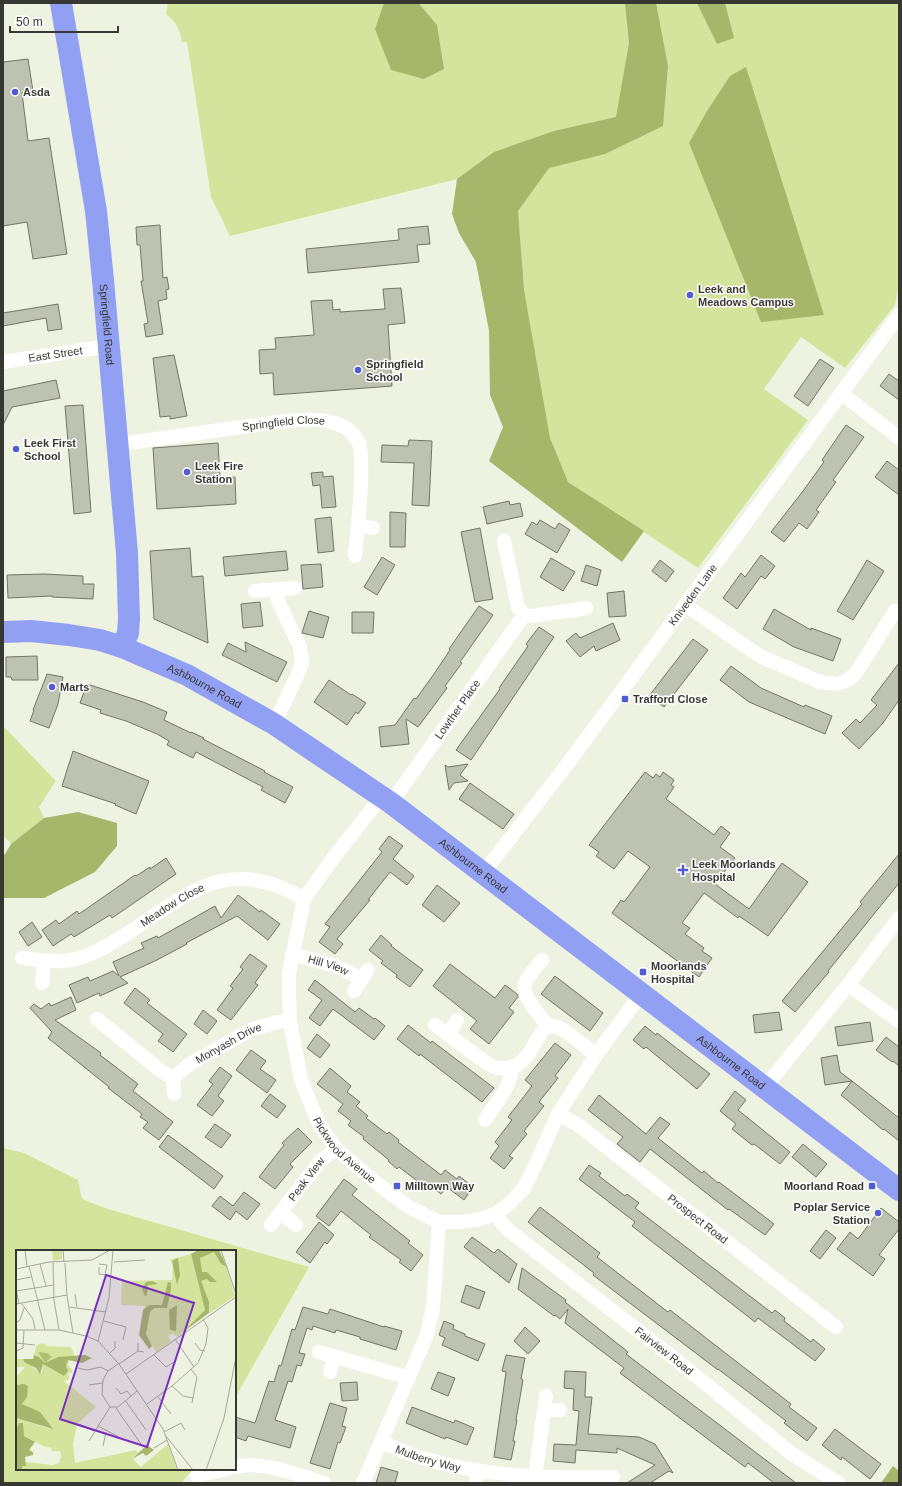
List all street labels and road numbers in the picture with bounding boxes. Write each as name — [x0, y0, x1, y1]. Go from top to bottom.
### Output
street label: Springfield Road — [97, 283, 116, 366]
street label: East Street — [28, 344, 83, 364]
street label: Springfield Close — [241, 414, 326, 433]
street label: Kniveden Lane — [666, 562, 719, 628]
street label: Ashbourne Road — [166, 661, 244, 711]
street label: Lowther Place — [432, 677, 482, 741]
street label: Ashbourne Road — [437, 836, 510, 896]
street label: Meadow Close — [138, 881, 206, 929]
street label: Hill View — [307, 953, 351, 977]
street label: Monyash Drive — [193, 1021, 263, 1066]
street label: Ashbourne Road — [695, 1032, 768, 1092]
street label: Pickwood Avenue — [311, 1116, 378, 1186]
street label: Peak View — [286, 1155, 327, 1203]
street label: Prospect Road — [665, 1192, 730, 1246]
street label: Fairview Road — [633, 1324, 696, 1377]
street label: Mulberry Way — [394, 1443, 462, 1474]

